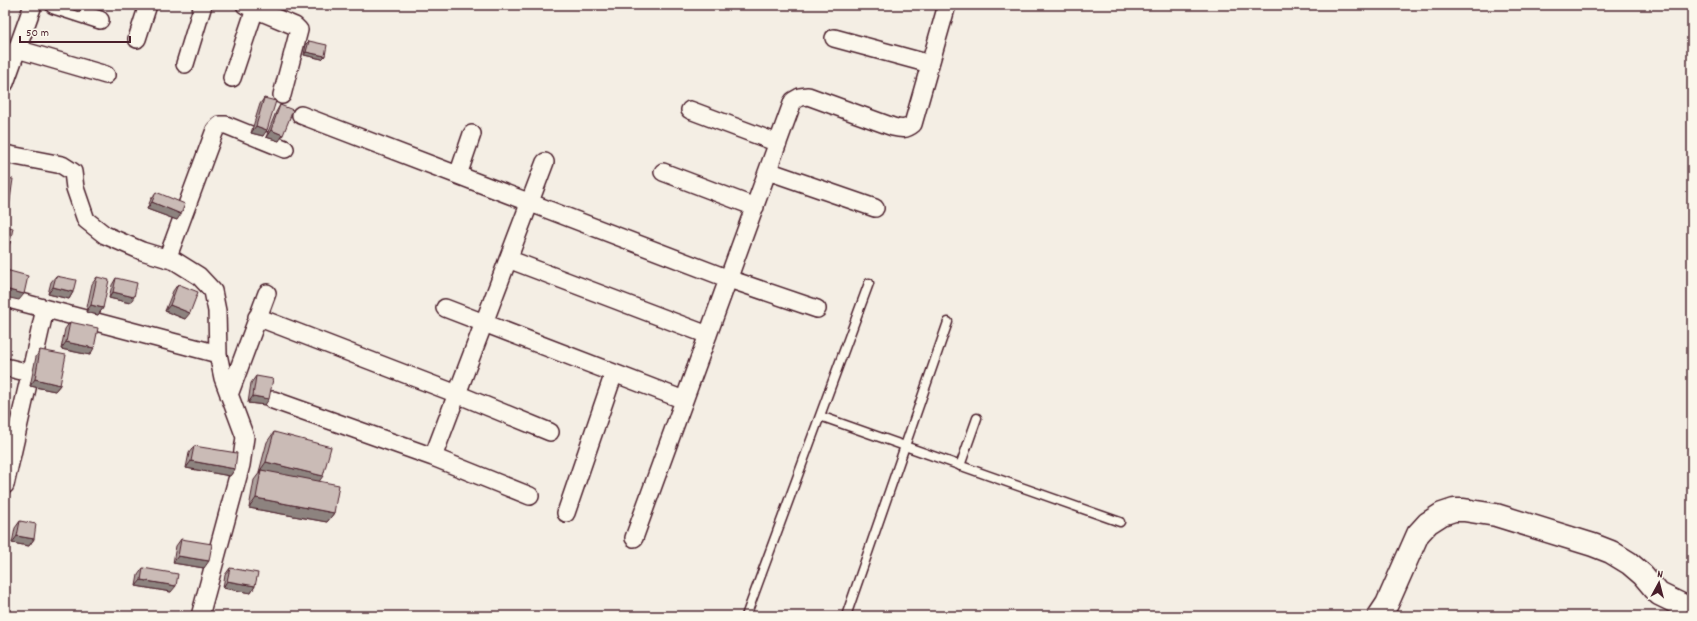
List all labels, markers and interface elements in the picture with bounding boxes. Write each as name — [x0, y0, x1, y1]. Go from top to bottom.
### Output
scale bar — [20, 18, 130, 44]
text: 50 m — [26, 25, 49, 42]
north arrow — [1639, 563, 1679, 603]
text: N — [1656, 567, 1664, 583]

